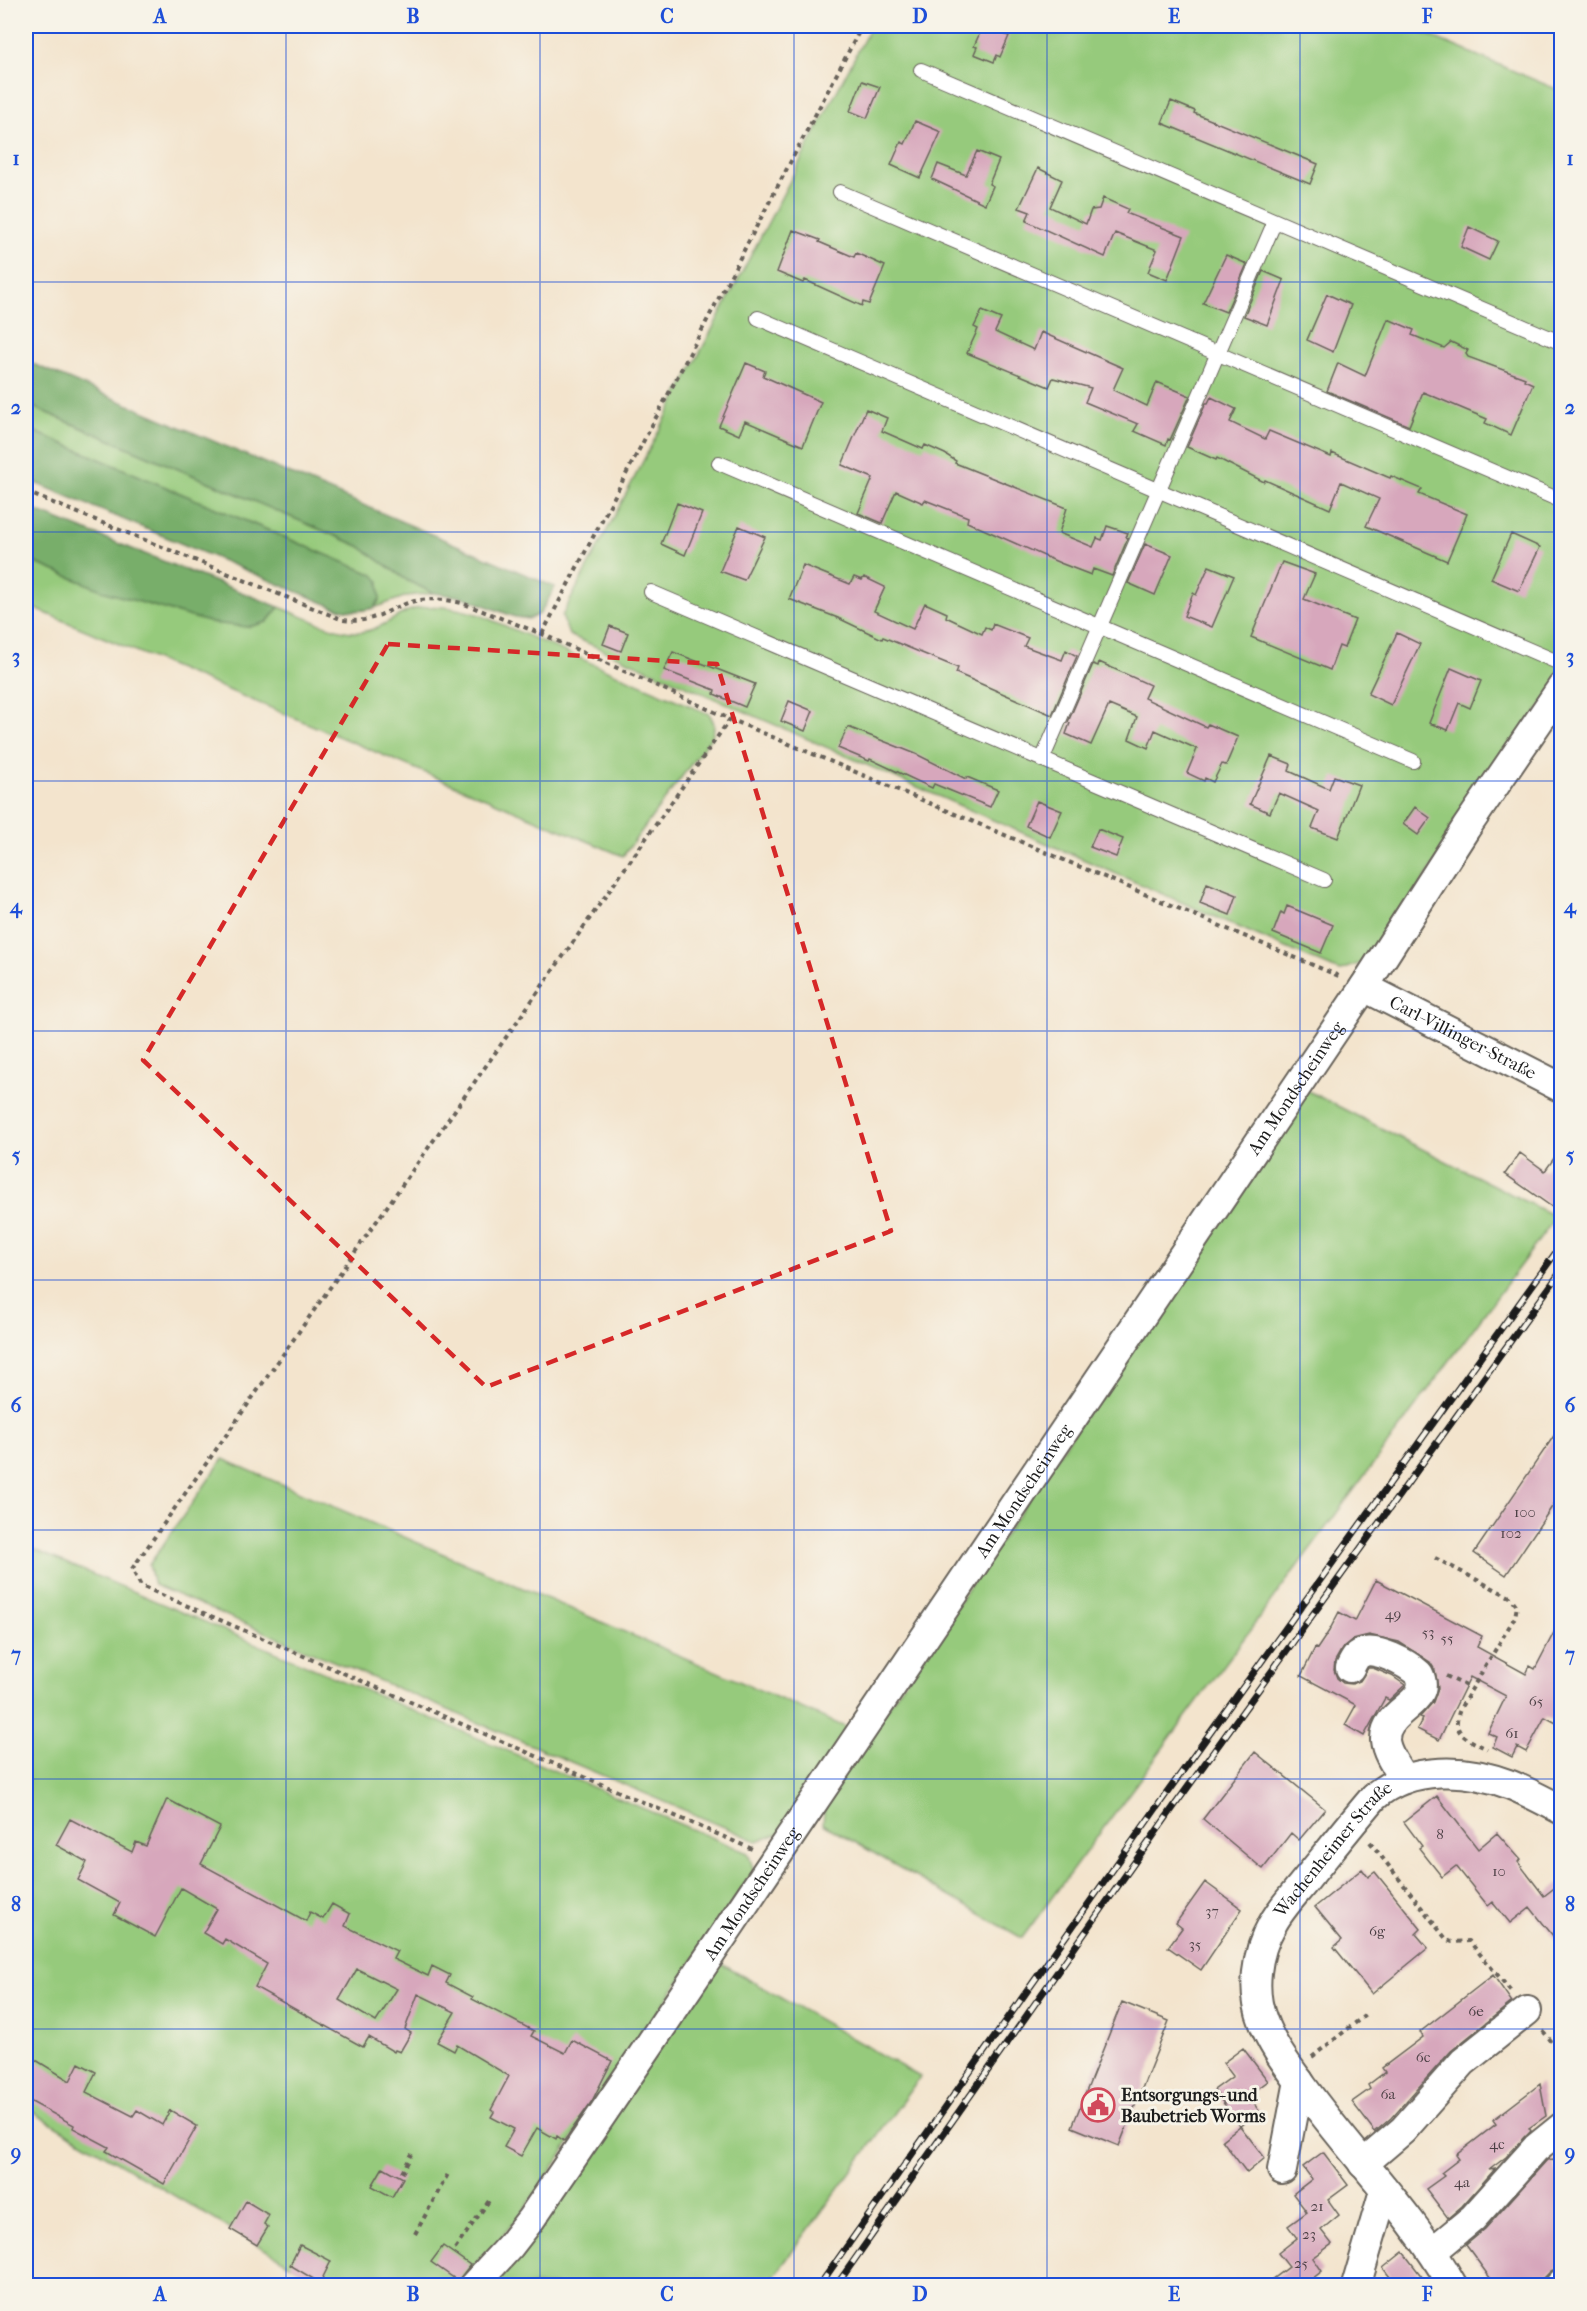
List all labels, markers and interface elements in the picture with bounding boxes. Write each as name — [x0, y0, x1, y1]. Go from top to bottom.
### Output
text: A — [152, 5, 168, 28]
text: B — [406, 5, 420, 28]
text: C — [660, 5, 674, 28]
text: D — [912, 5, 928, 28]
text: E — [1168, 5, 1180, 28]
text: F — [1421, 5, 1433, 28]
text: 1 — [12, 147, 20, 170]
text: 1 — [1566, 147, 1574, 170]
text: 2 — [11, 396, 21, 419]
text: 2 — [1565, 396, 1575, 419]
text: 3 — [12, 645, 20, 668]
text: 3 — [1566, 645, 1574, 668]
text: 4 — [9, 895, 23, 919]
text: 4 — [1563, 895, 1577, 919]
street label: Carl-Villinger-Straße — [1386, 992, 1540, 1084]
street label: Am Mondscheinweg — [1243, 1017, 1349, 1160]
text: 5 — [12, 1144, 21, 1167]
text: 5 — [1566, 1144, 1575, 1167]
text: 6 — [11, 1394, 23, 1417]
text: 6 — [1565, 1394, 1577, 1417]
street label: Am Mondscheinweg — [971, 1420, 1077, 1563]
house number: 100 — [1514, 1503, 1536, 1521]
house number: 102 — [1500, 1524, 1522, 1542]
house number: 49 — [1385, 1605, 1401, 1623]
house number: 53 — [1422, 1623, 1434, 1641]
house number: 55 — [1441, 1629, 1453, 1647]
text: 7 — [10, 1643, 21, 1666]
text: 7 — [1564, 1643, 1575, 1666]
house number: 65 — [1529, 1692, 1543, 1710]
house number: 61 — [1505, 1724, 1519, 1742]
street label: Wachenheimer Straße — [1269, 1777, 1396, 1922]
street label: Am Mondscheinweg — [699, 1823, 805, 1965]
house number: 8 — [1436, 1825, 1444, 1843]
house number: 10 — [1492, 1862, 1506, 1880]
text: 8 — [11, 1893, 21, 1916]
text: 8 — [1565, 1893, 1575, 1916]
house number: 37 — [1205, 1902, 1219, 1920]
house number: 6g — [1369, 1922, 1386, 1940]
house number: 35 — [1189, 1935, 1201, 1953]
house number: 6e — [1468, 2002, 1484, 2020]
house number: 6c — [1416, 2048, 1431, 2066]
place label: Entsorgungs- und Baubetrieb Worms — [1121, 2085, 1266, 2127]
house number: 6a — [1380, 2085, 1397, 2103]
public building icon: Entsorgungs- und Baubetrieb Worms — [1080, 2087, 1116, 2123]
house number: 4c — [1489, 2135, 1505, 2153]
text: 9 — [10, 2142, 21, 2165]
text: 9 — [1564, 2142, 1575, 2165]
house number: 4a — [1454, 2173, 1471, 2191]
house number: 21 — [1310, 2197, 1324, 2215]
house number: 23 — [1302, 2225, 1316, 2243]
house number: 25 — [1294, 2254, 1308, 2272]
text: A — [152, 2283, 168, 2306]
text: B — [406, 2283, 420, 2306]
text: C — [660, 2283, 674, 2306]
text: D — [912, 2283, 928, 2306]
text: E — [1168, 2283, 1180, 2306]
text: F — [1421, 2283, 1433, 2306]

